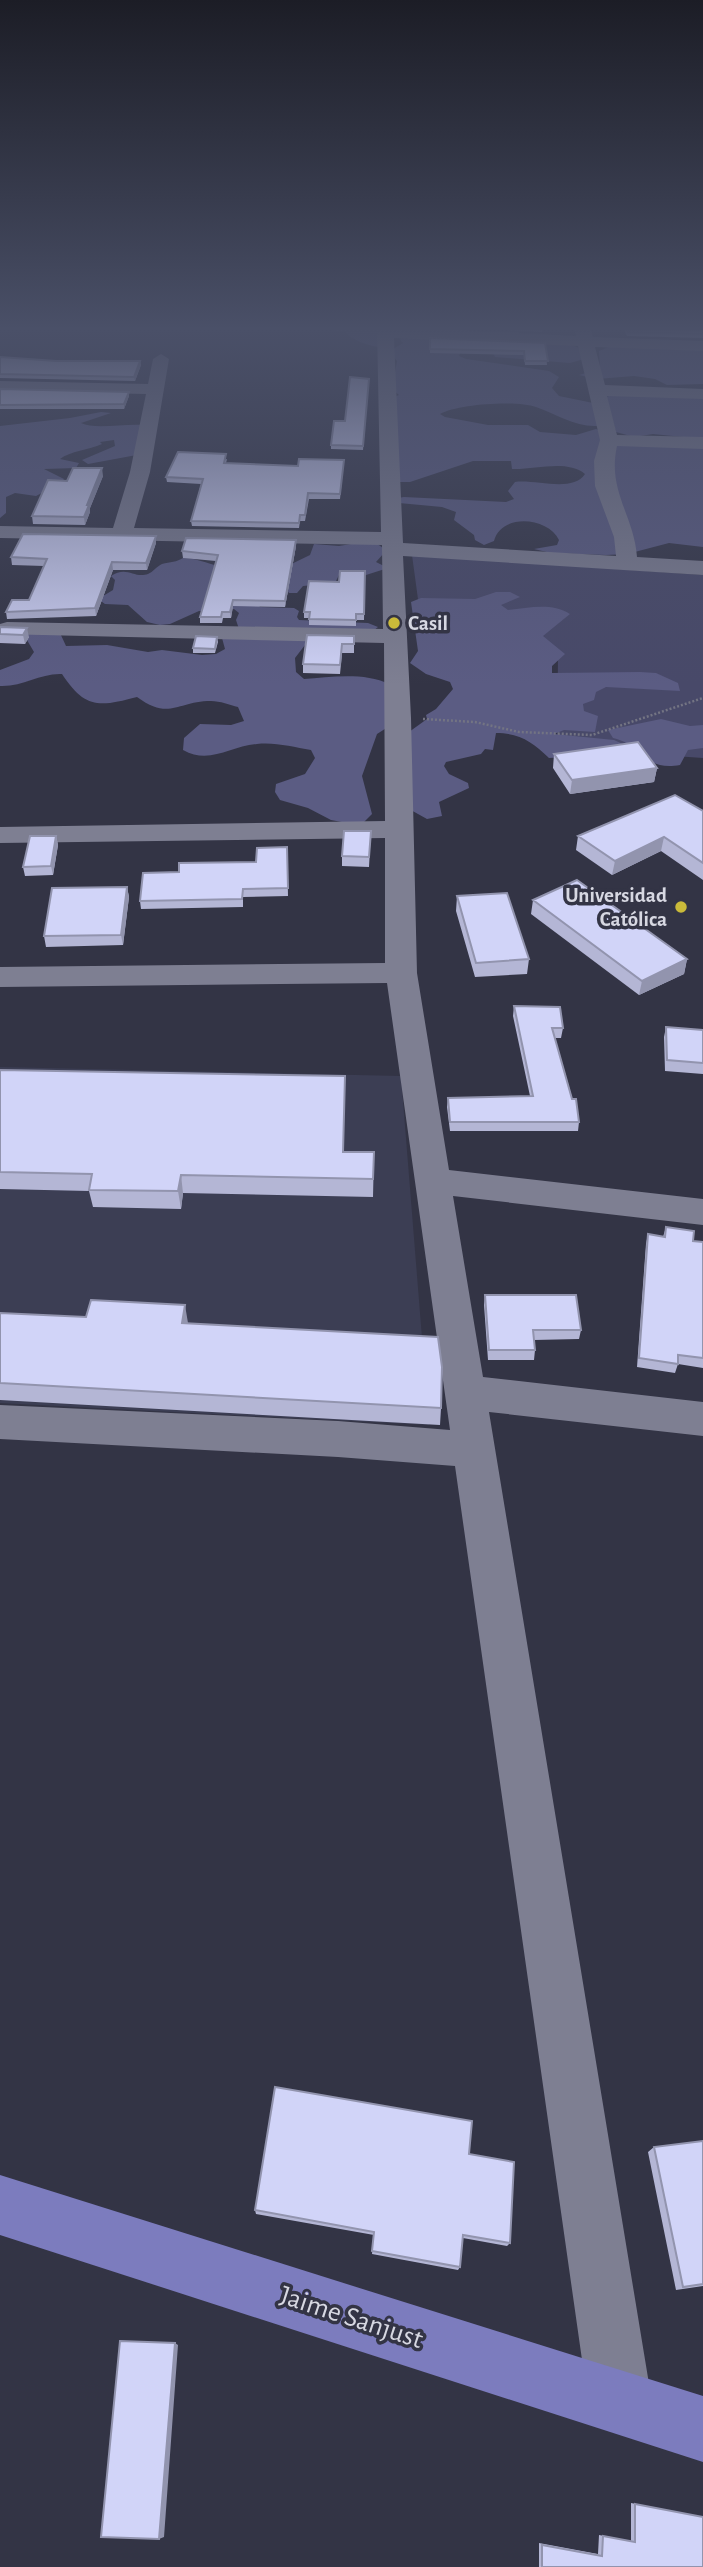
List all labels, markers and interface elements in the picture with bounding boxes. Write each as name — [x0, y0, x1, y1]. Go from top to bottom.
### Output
place label: Casil — [408, 613, 448, 634]
marker: Casil — [386, 615, 402, 631]
place label: Universidad Católica — [565, 885, 667, 930]
marker: Universidad Católica — [673, 899, 689, 915]
street label: Jaime Sanjust — [276, 2282, 426, 2354]

